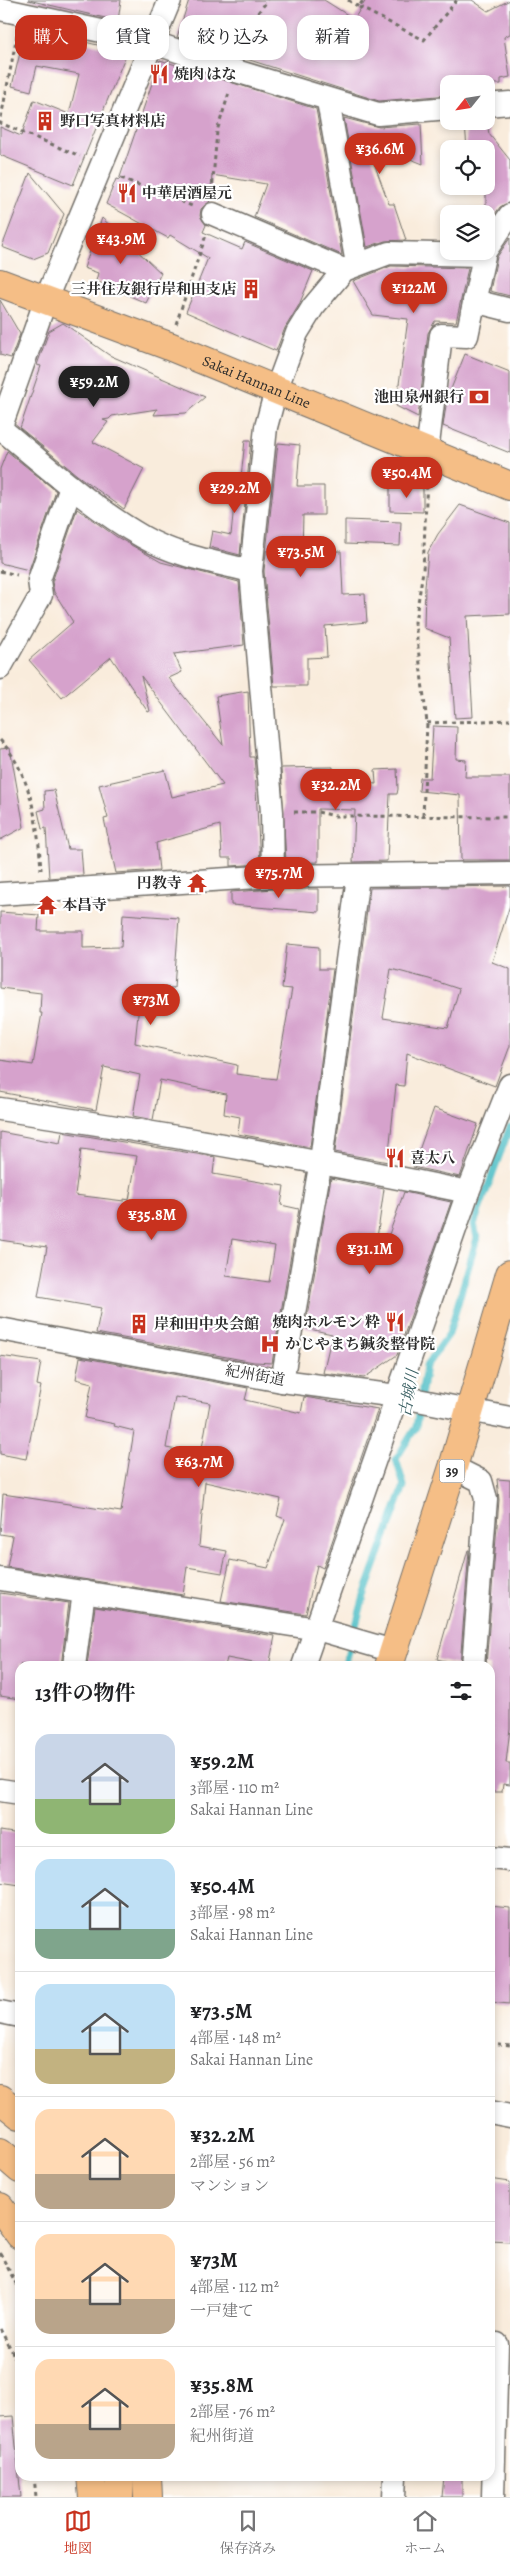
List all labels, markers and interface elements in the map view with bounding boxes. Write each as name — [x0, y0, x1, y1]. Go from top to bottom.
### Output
chip: 購入 — [15, 15, 87, 60]
chip: 賃貸 — [97, 15, 169, 60]
chip: 絞り込み — [179, 15, 287, 60]
chip: 新着 — [297, 15, 369, 60]
restaurant icon: 焼肉 はな — [148, 63, 170, 85]
place label: 焼肉 はな — [174, 64, 237, 84]
north arrow — [440, 75, 495, 130]
map controls — [440, 75, 495, 260]
building icon: 野口写真材料店 — [34, 110, 56, 132]
place label: 野口写真材料店 — [60, 111, 165, 131]
pin: ¥36.6M — [339, 132, 421, 175]
text: ¥36.6M — [356, 138, 404, 160]
button: locate — [440, 140, 495, 195]
restaurant icon: 中華居酒屋元 — [116, 182, 138, 204]
place label: 中華居酒屋元 — [142, 183, 232, 203]
button: layers — [440, 205, 495, 260]
pin: ¥43.9M — [80, 222, 162, 265]
text: ¥43.9M — [97, 228, 145, 250]
pin: ¥122M — [379, 272, 449, 314]
text: ¥122M — [392, 277, 436, 299]
building icon: 三井住友銀行岸和田支店 — [240, 278, 262, 300]
place label: 三井住友銀行岸和田支店 — [71, 279, 236, 299]
street label: Sakai Hannan Line — [199, 351, 314, 413]
pin: ¥59.2M — [53, 366, 135, 408]
text: ¥59.2M — [69, 371, 119, 393]
bank icon: 池田泉州銀行 — [468, 386, 490, 408]
place label: 池田泉州銀行 — [374, 387, 464, 407]
pin: ¥50.4M — [366, 456, 448, 499]
text: ¥50.4M — [382, 462, 432, 484]
pin: ¥29.2M — [194, 472, 276, 514]
text: ¥29.2M — [210, 477, 260, 499]
pin: ¥73.5M — [260, 536, 342, 578]
text: ¥73.5M — [277, 541, 325, 563]
pin: ¥32.2M — [295, 768, 377, 811]
text: ¥32.2M — [311, 774, 361, 796]
pin: ¥75.7M — [238, 856, 320, 899]
text: ¥75.7M — [255, 862, 303, 884]
temple icon: 円教寺 — [186, 872, 208, 894]
place label: 円教寺 — [137, 873, 182, 893]
temple icon: 本昌寺 — [36, 894, 58, 916]
place label: 本昌寺 — [62, 895, 107, 915]
pin: ¥73M — [121, 984, 181, 1026]
text: ¥73M — [133, 989, 169, 1011]
restaurant icon: 喜太八 — [384, 1147, 406, 1169]
place label: 喜太八 — [410, 1148, 455, 1168]
pin: ¥35.8M — [111, 1198, 193, 1241]
text: ¥35.8M — [128, 1204, 176, 1226]
pin: ¥31.1M — [329, 1232, 411, 1275]
text: ¥31.1M — [347, 1238, 393, 1260]
restaurant icon: 焼肉ホルモン 粋 — [384, 1311, 406, 1333]
place label: 焼肉ホルモン 粋 — [272, 1312, 380, 1332]
building icon: 岸和田中央会館 — [128, 1313, 150, 1335]
place label: 岸和田中央会館 — [154, 1314, 259, 1334]
hospital icon: かじやまち鍼灸整骨院 — [259, 1333, 281, 1355]
place label: かじやまち鍼灸整骨院 — [285, 1334, 435, 1354]
street label: 紀州街道 — [224, 1360, 286, 1390]
water label: 古城川 — [394, 1366, 424, 1419]
pin: ¥63.7M — [158, 1446, 240, 1488]
text: ¥63.7M — [175, 1451, 223, 1473]
road number: 39 — [440, 1460, 464, 1482]
icon: filters — [447, 1677, 475, 1705]
text: 13件の物件 — [35, 1679, 136, 1707]
text: ¥59.2M — [190, 1747, 254, 1775]
icon: home — [75, 1754, 135, 1814]
text: 3部屋 · 110 m² — [190, 1777, 279, 1799]
text: Sakai Hannan Line — [190, 1799, 313, 1821]
text: ¥50.4M — [190, 1872, 255, 1900]
icon: home — [75, 1879, 135, 1939]
text: 3部屋 · 98 m² — [190, 1902, 275, 1924]
text: Sakai Hannan Line — [190, 1924, 313, 1946]
text: ¥73.5M — [190, 1997, 252, 2025]
icon: home — [75, 2004, 135, 2064]
text: 4部屋 · 148 m² — [190, 2027, 281, 2049]
text: Sakai Hannan Line — [190, 2049, 313, 2071]
text: ¥32.2M — [190, 2121, 255, 2149]
icon: home — [75, 2129, 135, 2189]
text: 2部屋 · 56 m² — [190, 2151, 275, 2173]
text: マンション — [190, 2175, 269, 2197]
text: ¥73M — [190, 2246, 238, 2274]
icon: home — [75, 2254, 135, 2314]
text: 4部屋 · 112 m² — [190, 2276, 279, 2298]
text: 一戸建て — [190, 2300, 254, 2322]
text: ¥35.8M — [190, 2371, 254, 2399]
icon: home — [75, 2379, 135, 2439]
text: 2部屋 · 76 m² — [190, 2401, 275, 2423]
text: 紀州街道 — [190, 2425, 254, 2447]
tab: 地図 — [64, 2507, 92, 2558]
tab: 保存済み — [220, 2507, 276, 2558]
tab: ホーム — [404, 2507, 446, 2558]

